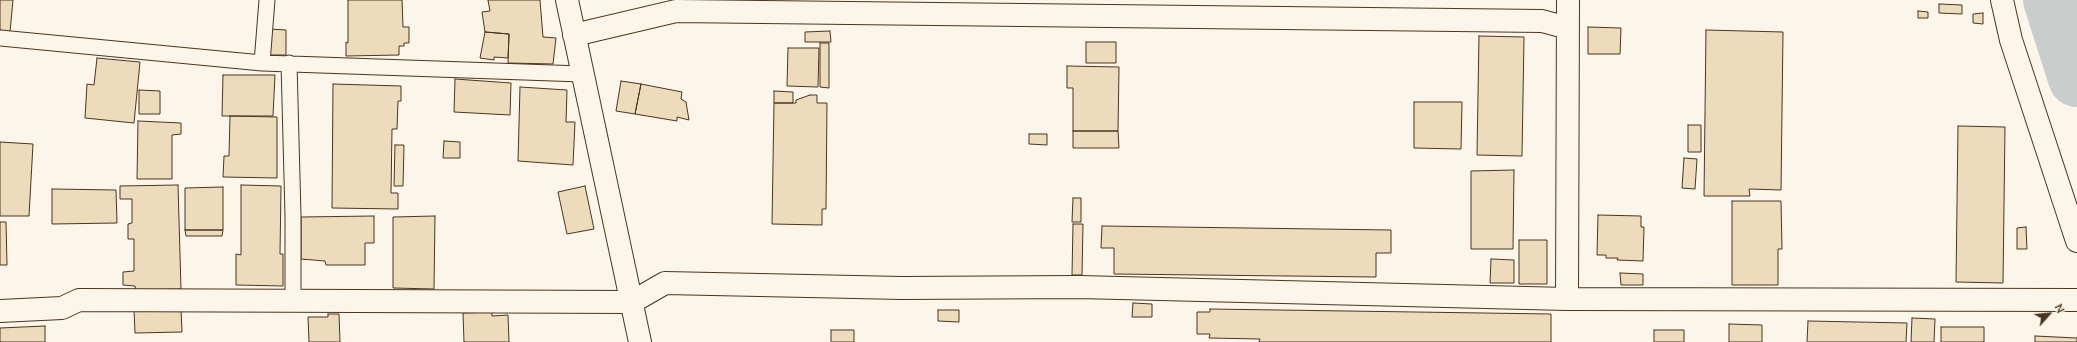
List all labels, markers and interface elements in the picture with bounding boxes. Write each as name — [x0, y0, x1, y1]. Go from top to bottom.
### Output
north arrow — [2029, 294, 2069, 334]
text: N — [2052, 302, 2068, 315]

